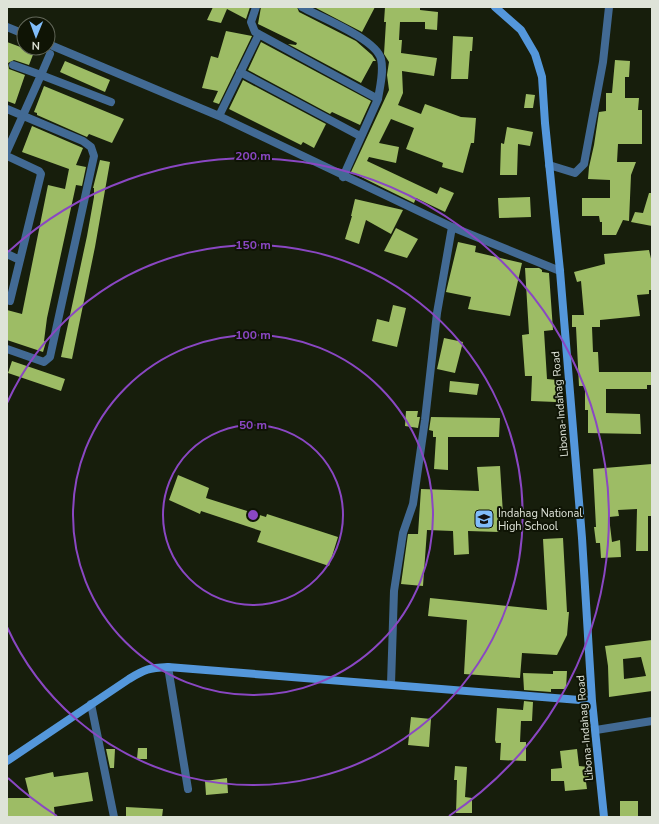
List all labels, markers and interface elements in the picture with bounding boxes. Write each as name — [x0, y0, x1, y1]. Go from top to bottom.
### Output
north arrow — [16, 16, 56, 56]
text: N — [32, 38, 40, 53]
text: 200 m — [235, 148, 271, 164]
text: 150 m — [235, 237, 271, 253]
text: 100 m — [235, 327, 271, 343]
street label: Libona-Indahag Road — [548, 351, 572, 457]
text: 50 m — [239, 417, 267, 433]
place label: Indahag National High School — [498, 506, 583, 534]
centre of rings — [246, 508, 260, 522]
school or university icon: Indahag National High School — [473, 508, 495, 530]
street label: Libona-Indahag Road — [573, 675, 597, 781]

